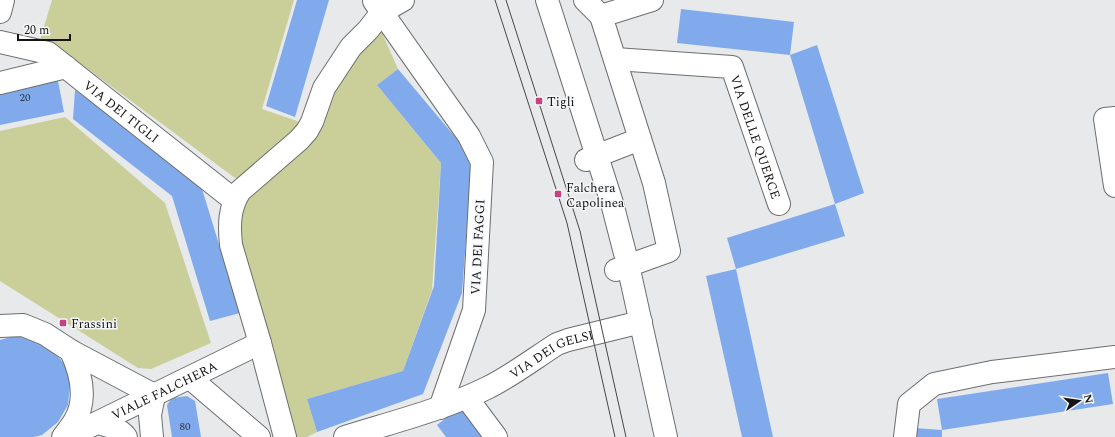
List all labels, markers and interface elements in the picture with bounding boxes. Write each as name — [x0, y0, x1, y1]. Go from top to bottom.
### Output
scale bar — [18, 16, 70, 42]
text: 20 m — [24, 21, 49, 40]
street label: VIA DELLE QUERCE — [724, 72, 786, 202]
street label: VIA DEI TIGLI — [79, 76, 163, 148]
house number: 20 — [20, 89, 31, 106]
place label: Tigli — [547, 92, 575, 112]
marker: Tigli — [534, 96, 544, 106]
place label: Falchera Capolinea — [566, 178, 625, 213]
marker: Falchera Capolinea — [553, 189, 563, 199]
street label: VIA DEI FAGGI — [466, 199, 490, 295]
place label: Frassini — [71, 314, 117, 334]
marker: Frassini — [58, 318, 68, 328]
street label: VIA DEI GELSI — [506, 325, 596, 384]
street label: VIALE FALCHERA — [108, 356, 221, 425]
north arrow — [1059, 381, 1099, 421]
text: N — [1079, 393, 1098, 405]
house number: 80 — [180, 418, 191, 435]

